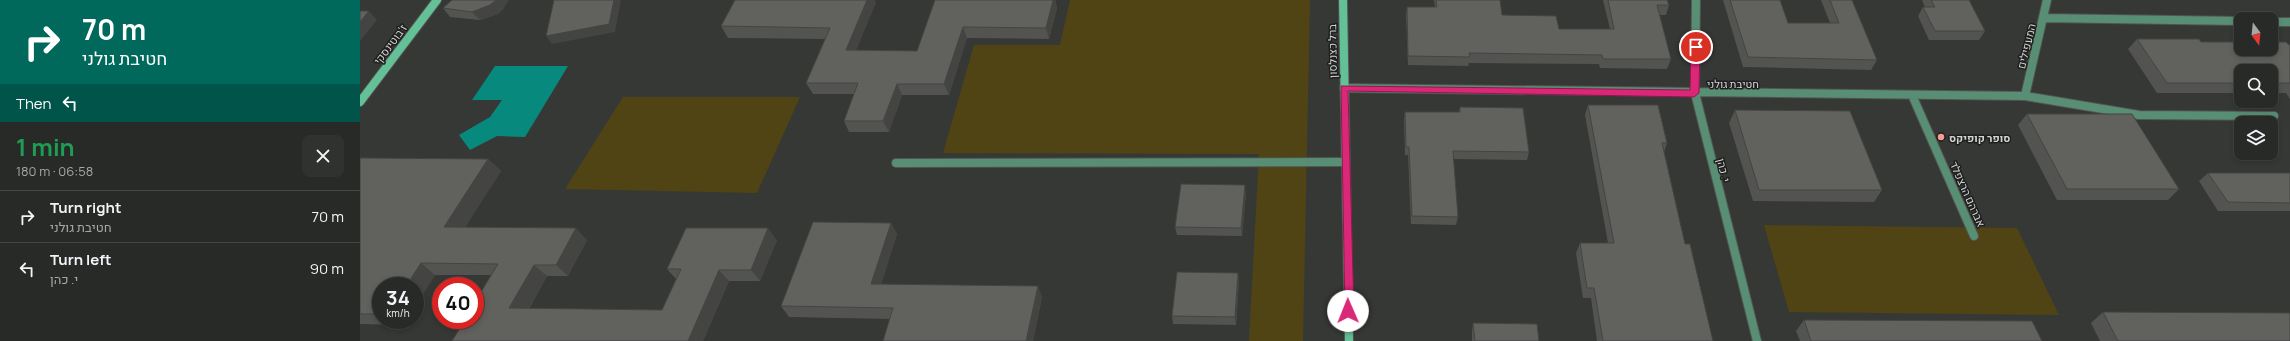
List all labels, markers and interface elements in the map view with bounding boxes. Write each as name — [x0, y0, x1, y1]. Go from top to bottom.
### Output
text: 70 m — [82, 10, 146, 48]
north arrow — [2234, 12, 2278, 56]
map controls — [2234, 12, 2278, 160]
icon: right — [16, 16, 68, 68]
street label: ז'בוטינסקי — [370, 21, 410, 67]
street label: המעפילים — [2013, 22, 2039, 70]
street label: ברל כצנלסון — [1324, 24, 1340, 78]
pin — [1679, 30, 1713, 64]
icon: arrive — [1685, 36, 1707, 58]
text: חטיבת גולני — [82, 46, 167, 70]
button: search — [2234, 64, 2278, 108]
street label: חטיבת גולני — [1707, 76, 1759, 91]
icon: left — [59, 92, 81, 114]
text: Then — [16, 93, 51, 114]
button: layers — [2234, 116, 2278, 160]
text: 1 min — [16, 130, 75, 163]
place label: סופר קופיקס — [1949, 130, 2010, 145]
marker: סופר קופיקס — [1936, 132, 1946, 142]
button: close — [302, 135, 344, 177]
street label: י. כהן — [1714, 157, 1734, 183]
street label: אברהם הרצפלד — [1947, 159, 1989, 229]
text: 180 m · 06:58 — [16, 162, 93, 180]
text: Turn right — [50, 197, 121, 218]
icon: right — [16, 206, 38, 228]
text: 70 m — [312, 206, 344, 227]
text: חטיבת גולני — [50, 218, 112, 236]
text: Turn left — [50, 249, 112, 270]
icon: left — [16, 258, 38, 280]
text: 90 m — [310, 258, 344, 279]
text: י. כהן — [50, 270, 78, 288]
speed limit sign: 40 — [432, 277, 484, 329]
text: 34 — [386, 284, 410, 311]
position arrow — [1327, 290, 1369, 332]
text: km/h — [386, 306, 410, 320]

